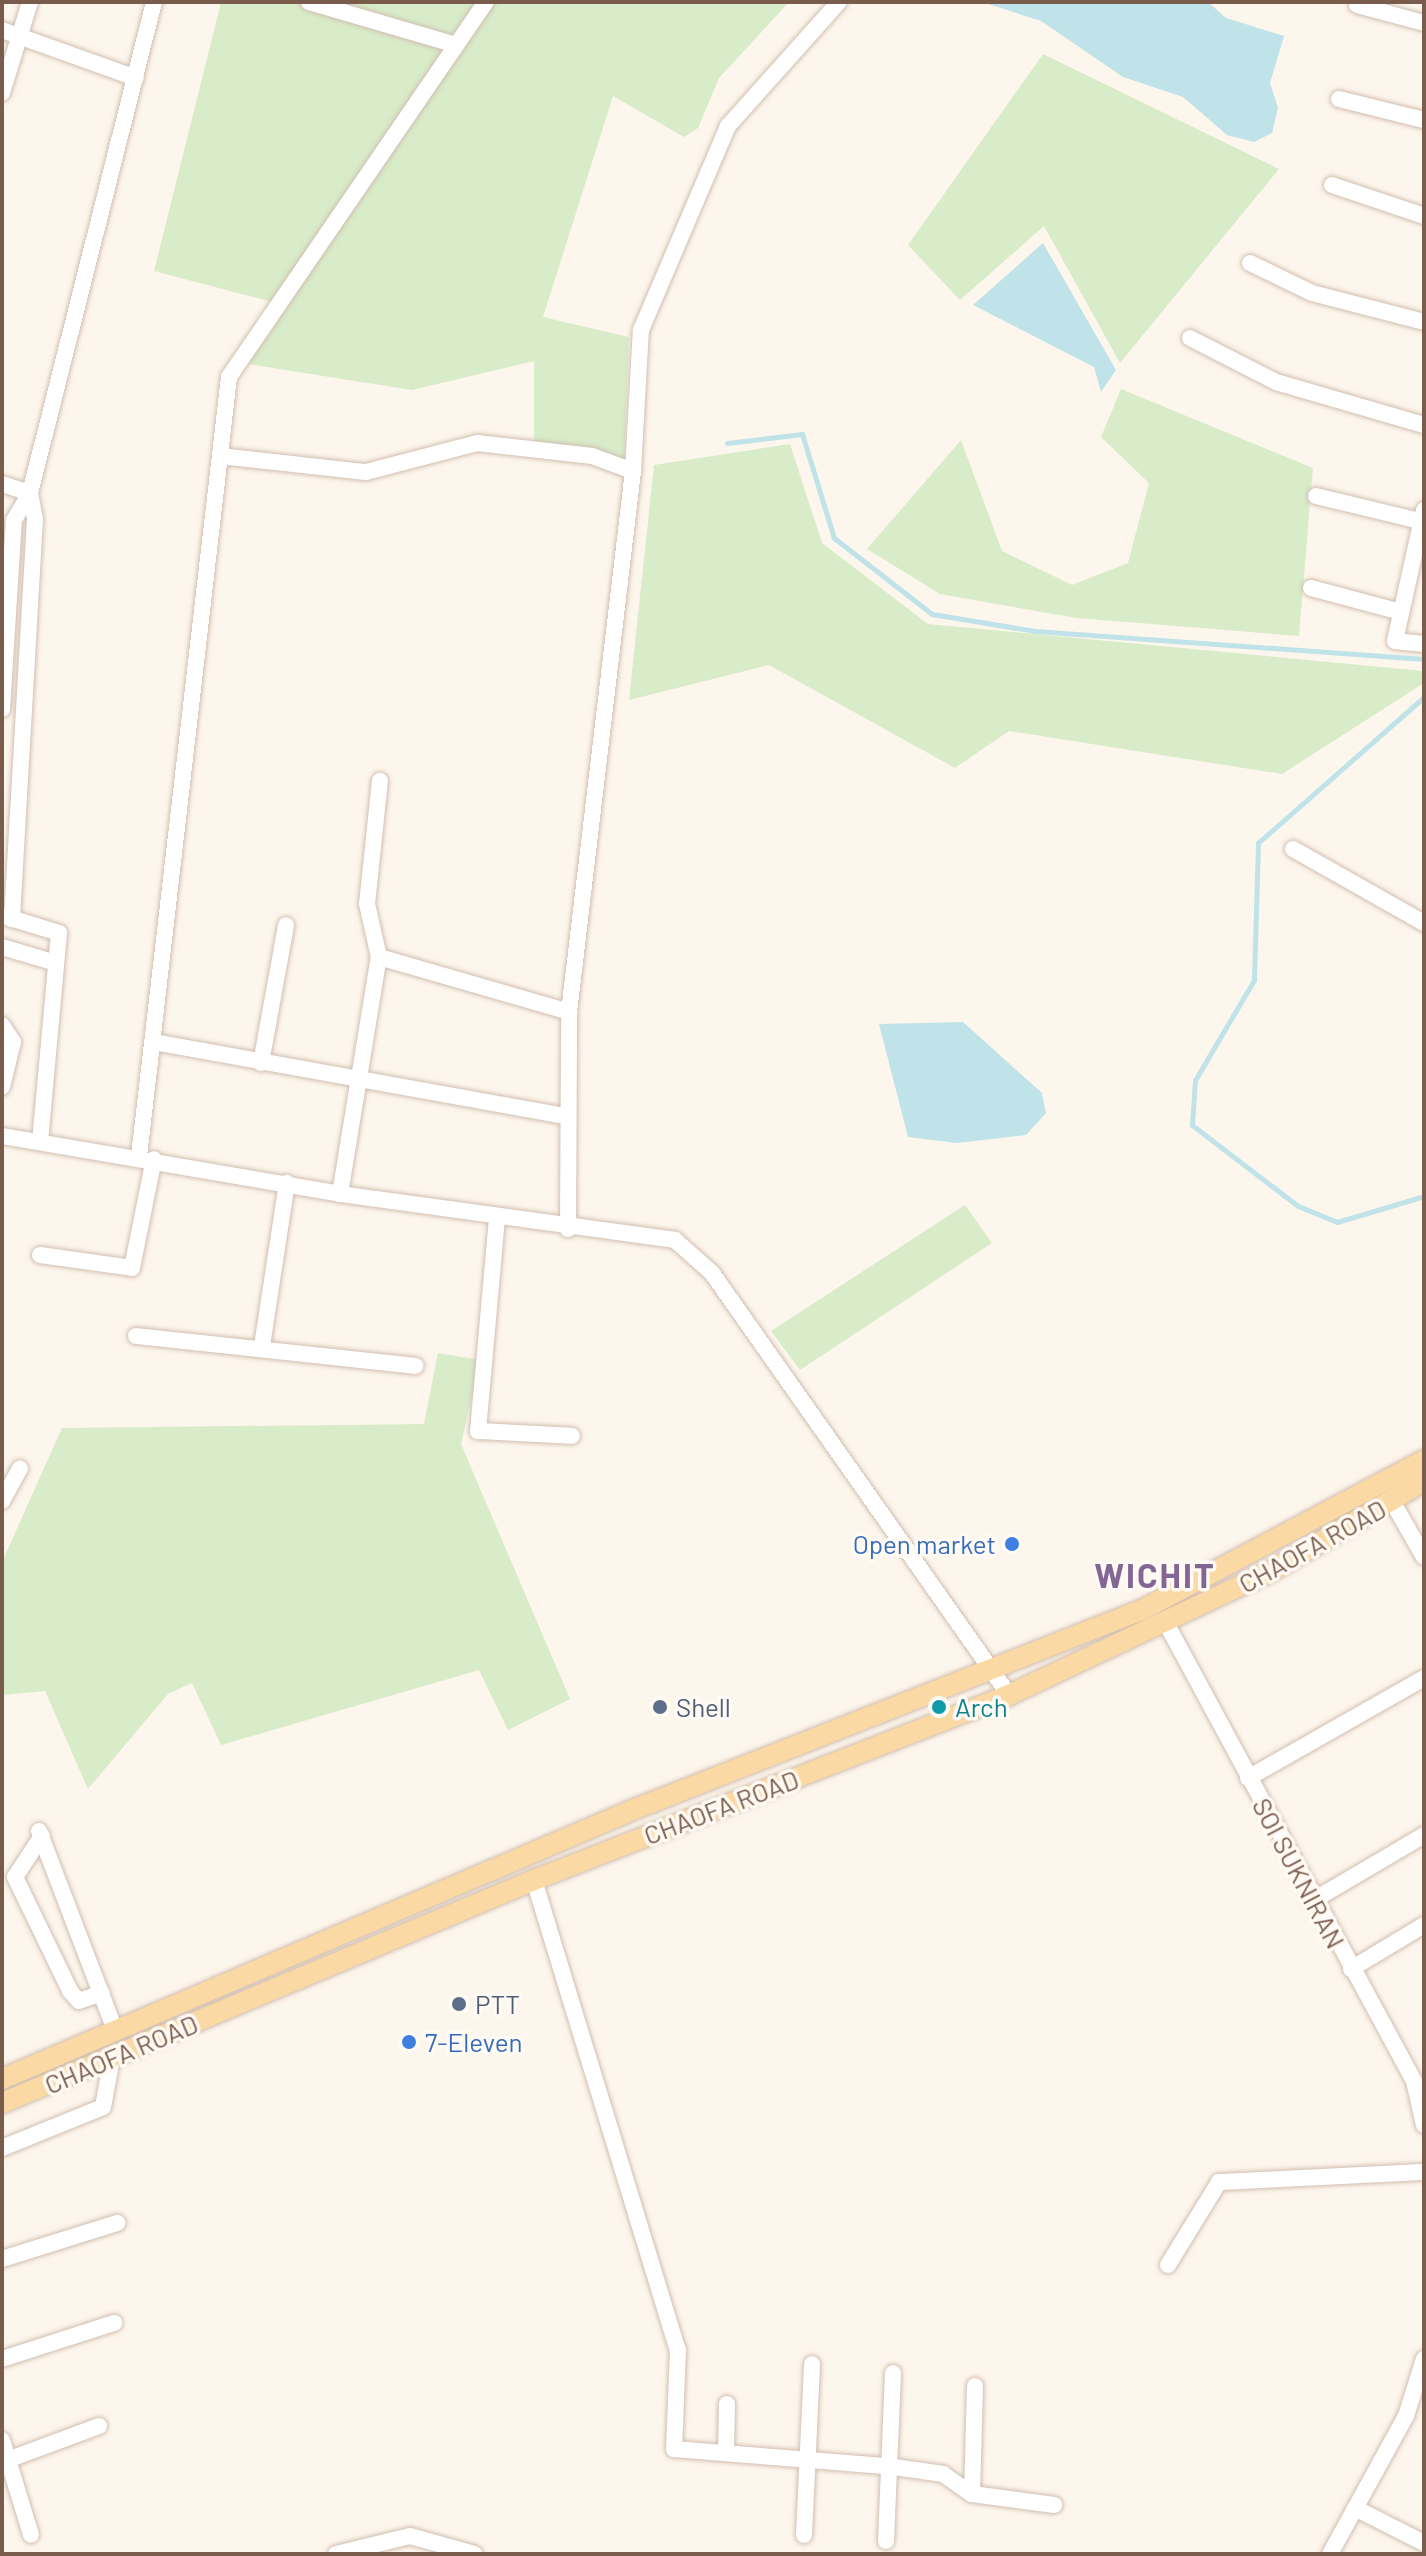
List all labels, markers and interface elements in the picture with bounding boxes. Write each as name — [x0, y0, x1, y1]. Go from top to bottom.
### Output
street label: CHAOFA ROAD — [1233, 1493, 1391, 1599]
place label: Open market — [853, 1528, 996, 1560]
marker: Open market — [1003, 1535, 1021, 1553]
district label: WICHIT — [1094, 1555, 1216, 1595]
place label: Shell — [676, 1691, 731, 1723]
place label: Arch — [955, 1691, 1008, 1723]
marker: Shell — [651, 1698, 669, 1716]
marker: Arch — [930, 1698, 948, 1716]
street label: CHAOFA ROAD — [639, 1763, 803, 1851]
street label: SOI SUKNIRAN — [1246, 1793, 1352, 1953]
place label: PTT — [475, 1988, 520, 2020]
marker: PTT — [450, 1995, 468, 2013]
street label: CHAOFA ROAD — [40, 2008, 202, 2100]
place label: 7-Eleven — [425, 2026, 523, 2058]
marker: 7-Eleven — [400, 2033, 418, 2051]

